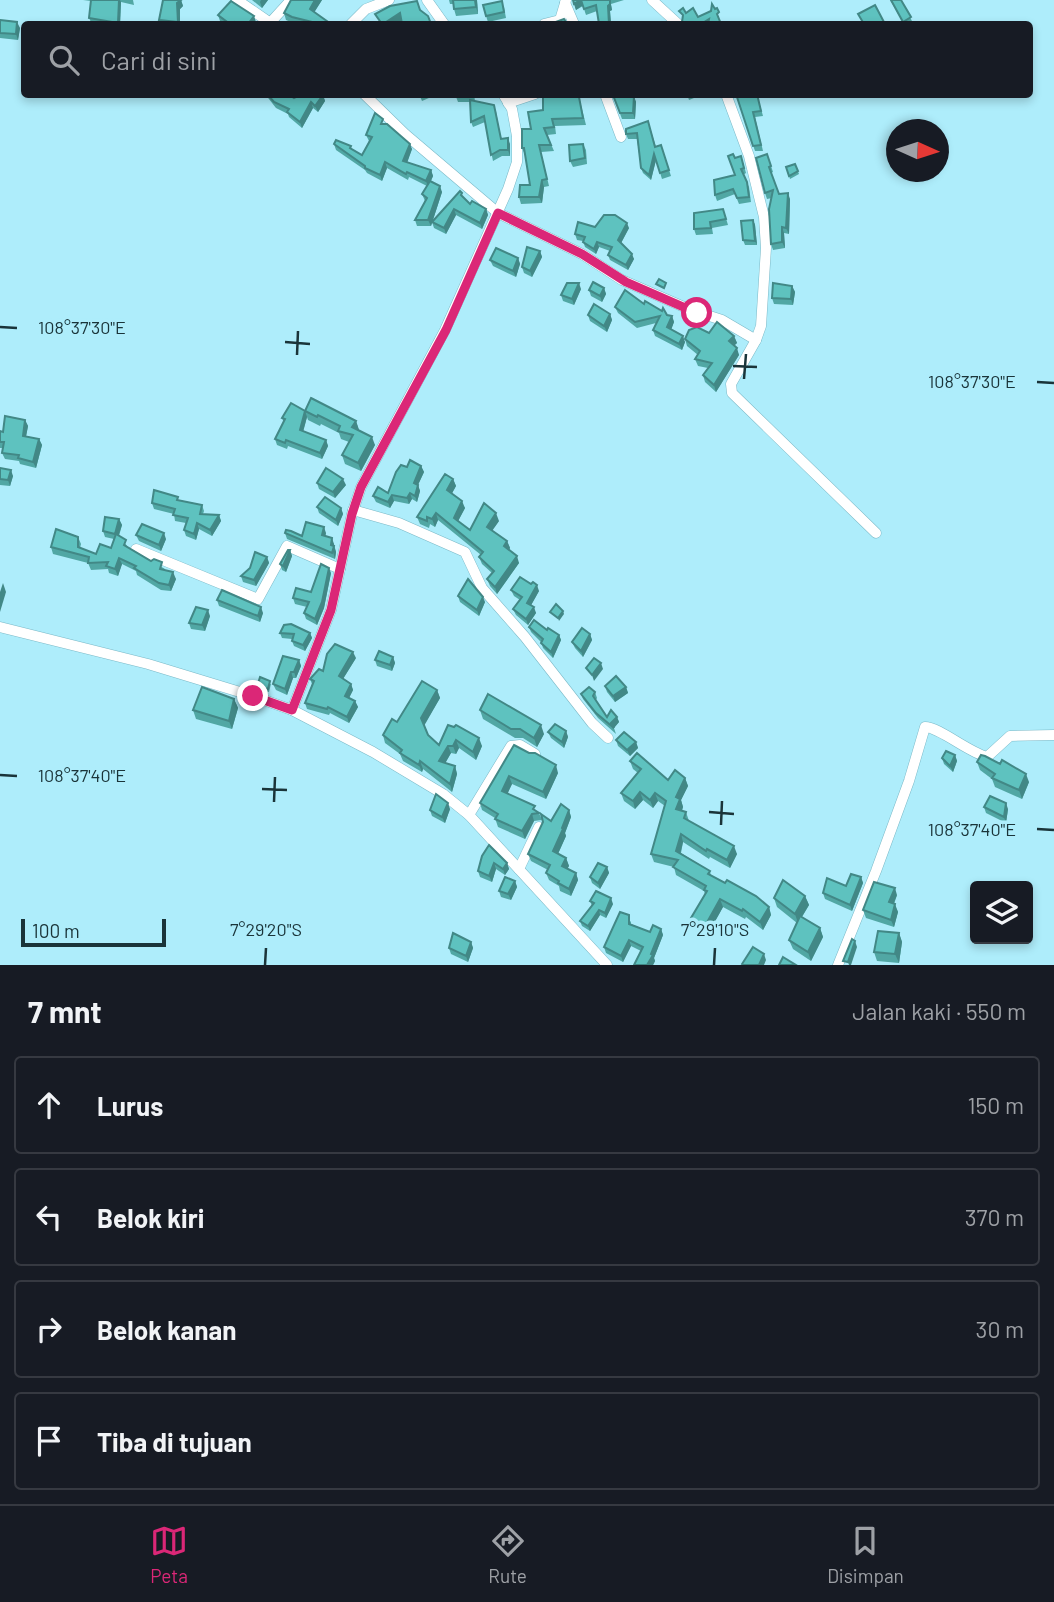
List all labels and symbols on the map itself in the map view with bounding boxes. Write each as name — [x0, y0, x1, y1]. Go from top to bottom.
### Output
north arrow — [886, 119, 949, 182]
route start — [681, 297, 712, 328]
text: 108°37'30"E — [38, 316, 126, 338]
text: 108°37'30"E — [928, 370, 1016, 392]
route end — [237, 680, 268, 711]
text: 108°37'40"E — [38, 764, 126, 786]
text: 108°37'40"E — [928, 818, 1016, 840]
scale bar — [21, 916, 166, 948]
text: 7°29'20"S — [230, 918, 302, 940]
text: 7°29'10"S — [681, 918, 749, 940]

